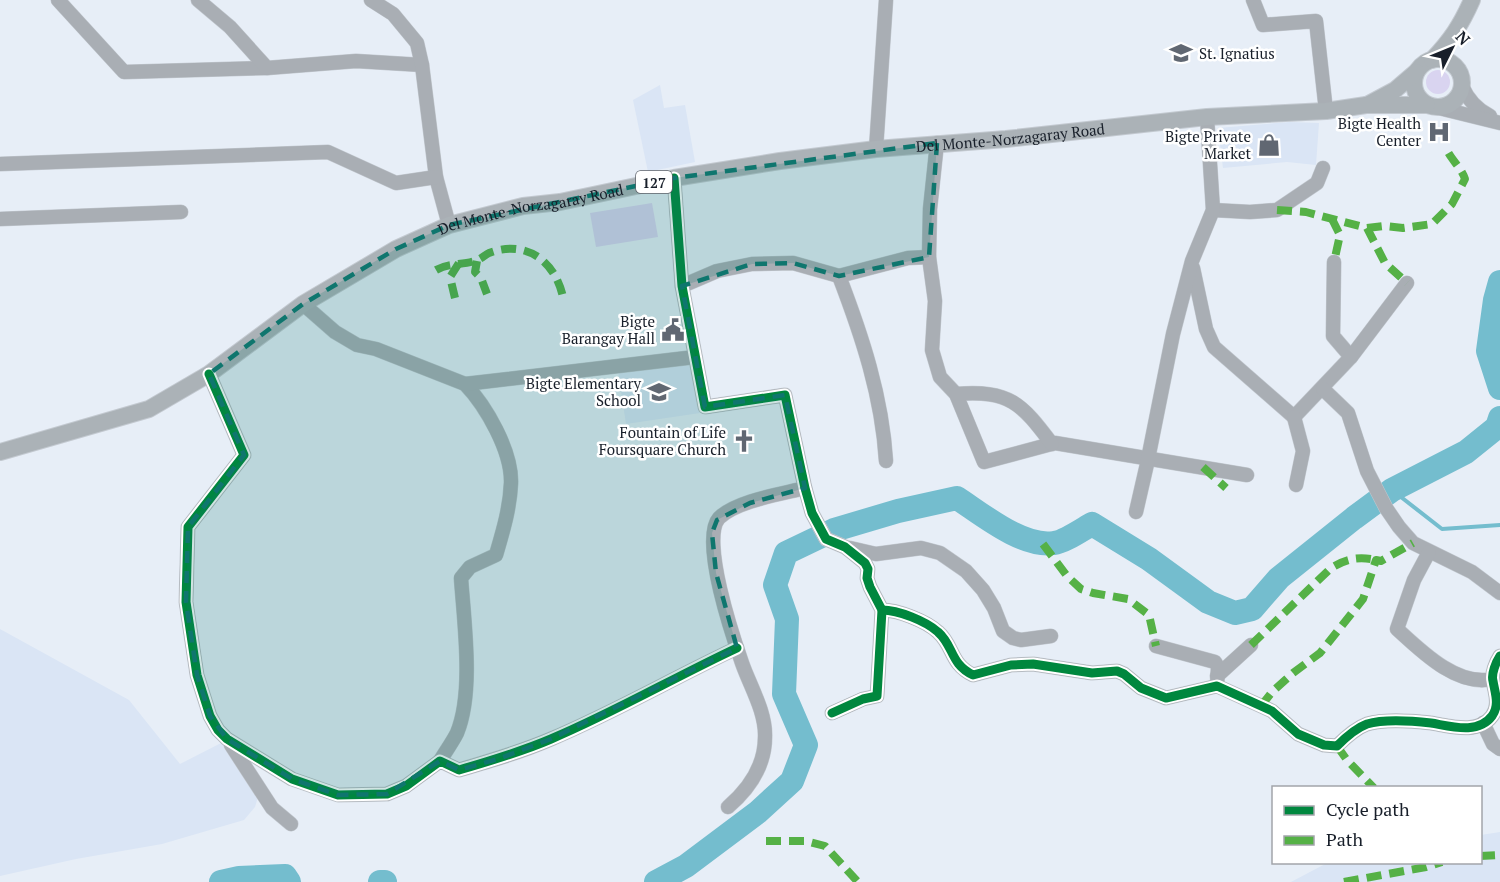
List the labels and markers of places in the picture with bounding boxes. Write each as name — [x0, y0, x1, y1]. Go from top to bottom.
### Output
school or university icon: St. Ignatius — [1168, 40, 1194, 66]
place label: St. Ignatius — [1199, 43, 1275, 63]
place label: Bigte Health Center — [1338, 113, 1421, 150]
hospital icon: Bigte Health Center — [1426, 119, 1452, 145]
place label: Bigte Private Market — [1165, 126, 1251, 163]
shop icon: Bigte Private Market — [1256, 132, 1282, 158]
place label: Bigte Barangay Hall — [562, 311, 655, 348]
public building icon: Bigte Barangay Hall — [660, 317, 686, 343]
place label: Bigte Elementary School — [526, 373, 641, 410]
school or university icon: Bigte Elementary School — [646, 379, 672, 405]
place label: Fountain of Life Foursquare Church — [599, 422, 726, 459]
church icon: Fountain of Life Foursquare Church — [731, 428, 757, 454]

